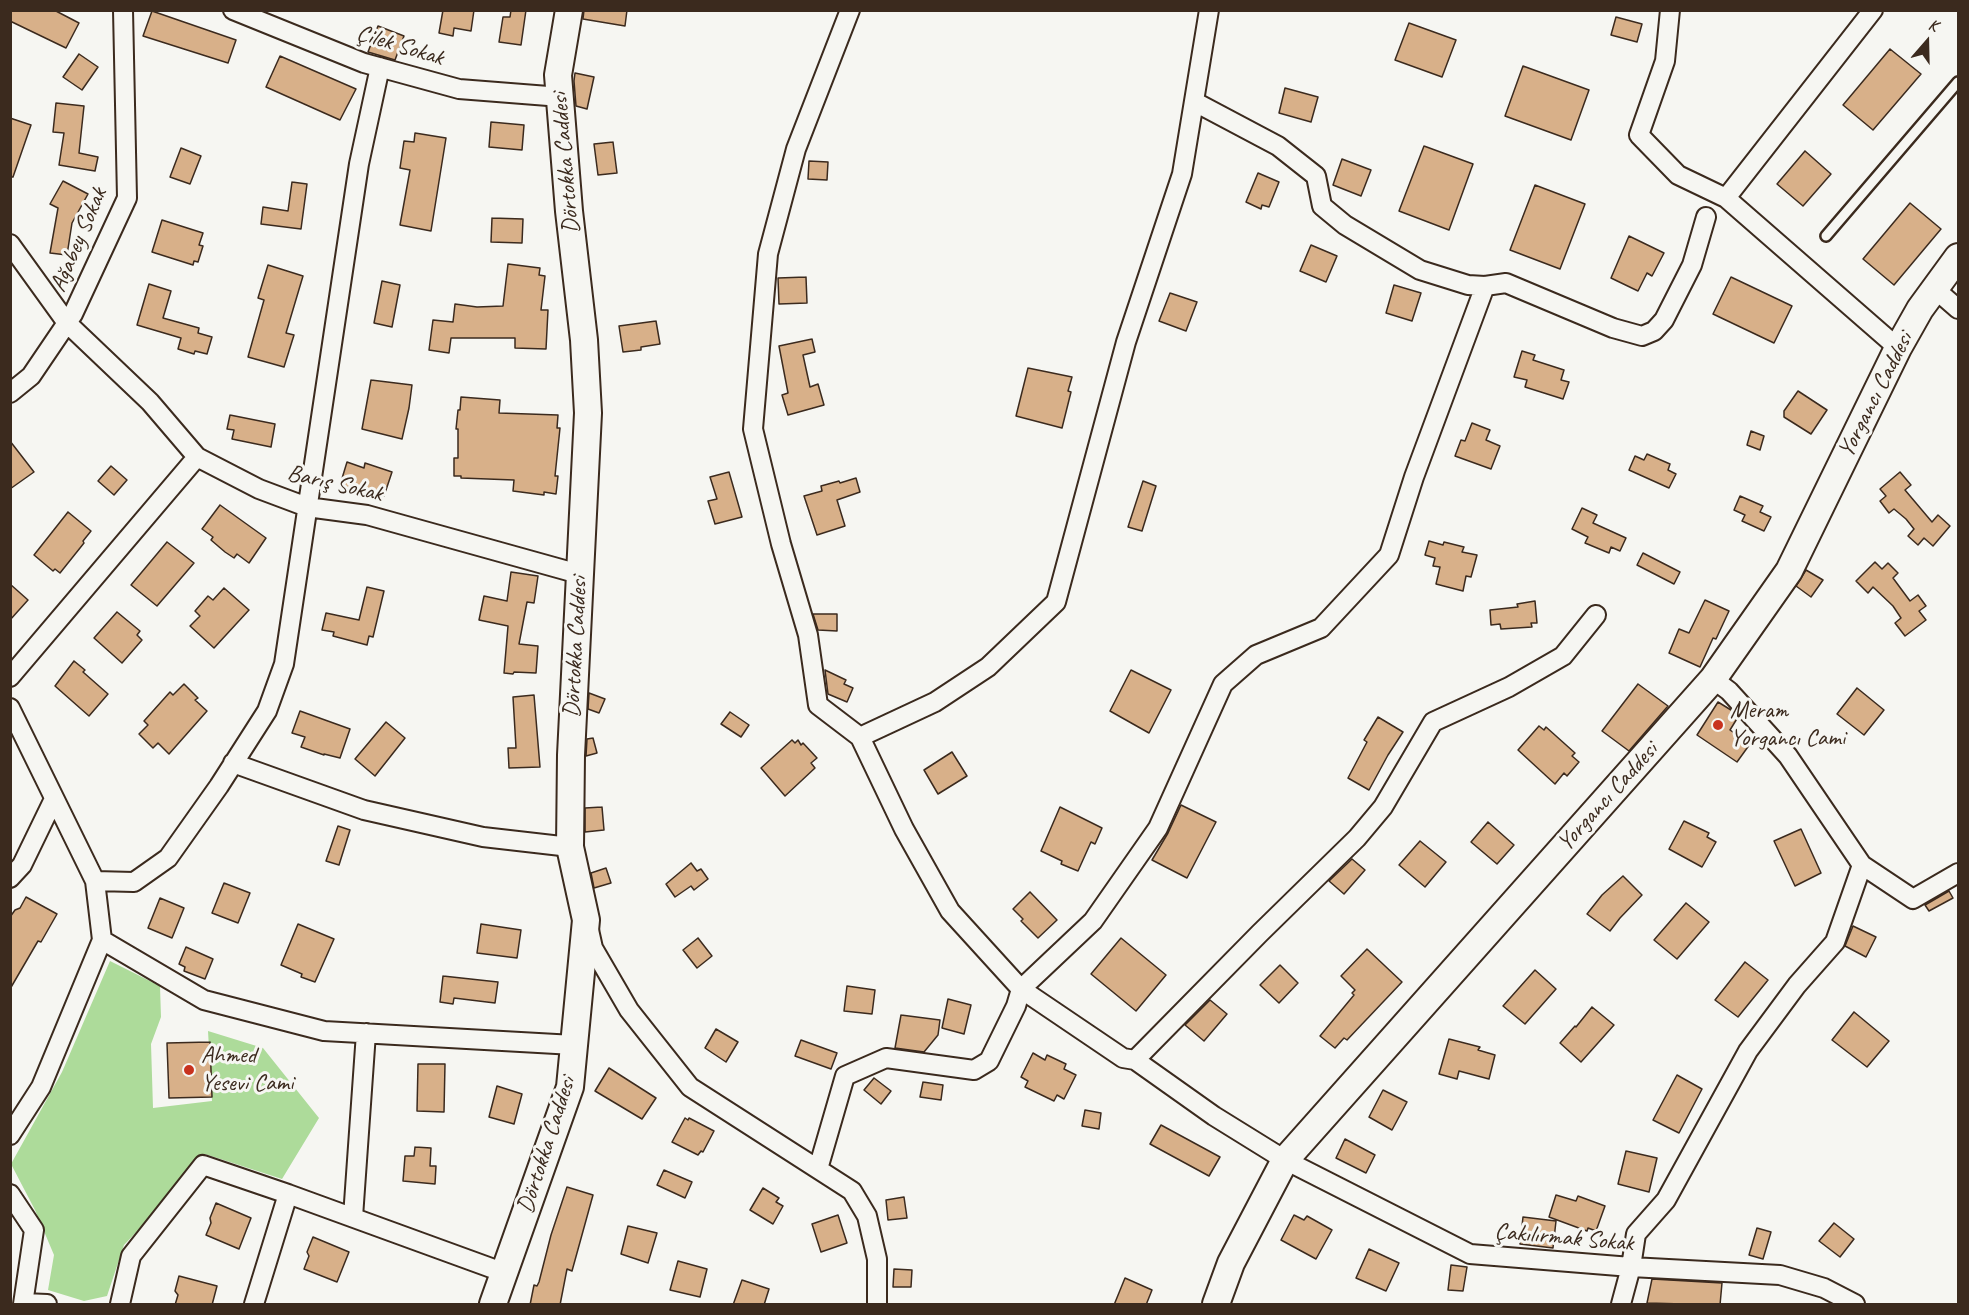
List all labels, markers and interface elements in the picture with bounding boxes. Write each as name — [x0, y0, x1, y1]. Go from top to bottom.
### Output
north arrow — [1897, 12, 1957, 72]
text: K — [1926, 14, 1940, 36]
street label: Çilek Sokak — [353, 19, 447, 73]
street label: Dörtokka Caddesi — [545, 91, 587, 235]
street label: Ağabey Sokak — [44, 184, 114, 296]
street label: Yorgancı Caddesi — [1832, 328, 1920, 462]
street label: Barış Sokak — [284, 459, 386, 509]
street label: Dörtokka Caddesi — [558, 576, 594, 718]
place label: Meram Yorgancı Cami — [1730, 697, 1845, 753]
marker: Meram Yorgancı Cami — [1711, 718, 1725, 732]
street label: Yorgancı Caddesi — [1552, 737, 1664, 857]
place label: Ahmed Yesevi Cami — [201, 1042, 293, 1098]
marker: Ahmed Yesevi Cami — [182, 1063, 196, 1077]
street label: Dörtokka Caddesi — [511, 1073, 583, 1217]
street label: Çakılırmak Sokak — [1493, 1218, 1635, 1258]

